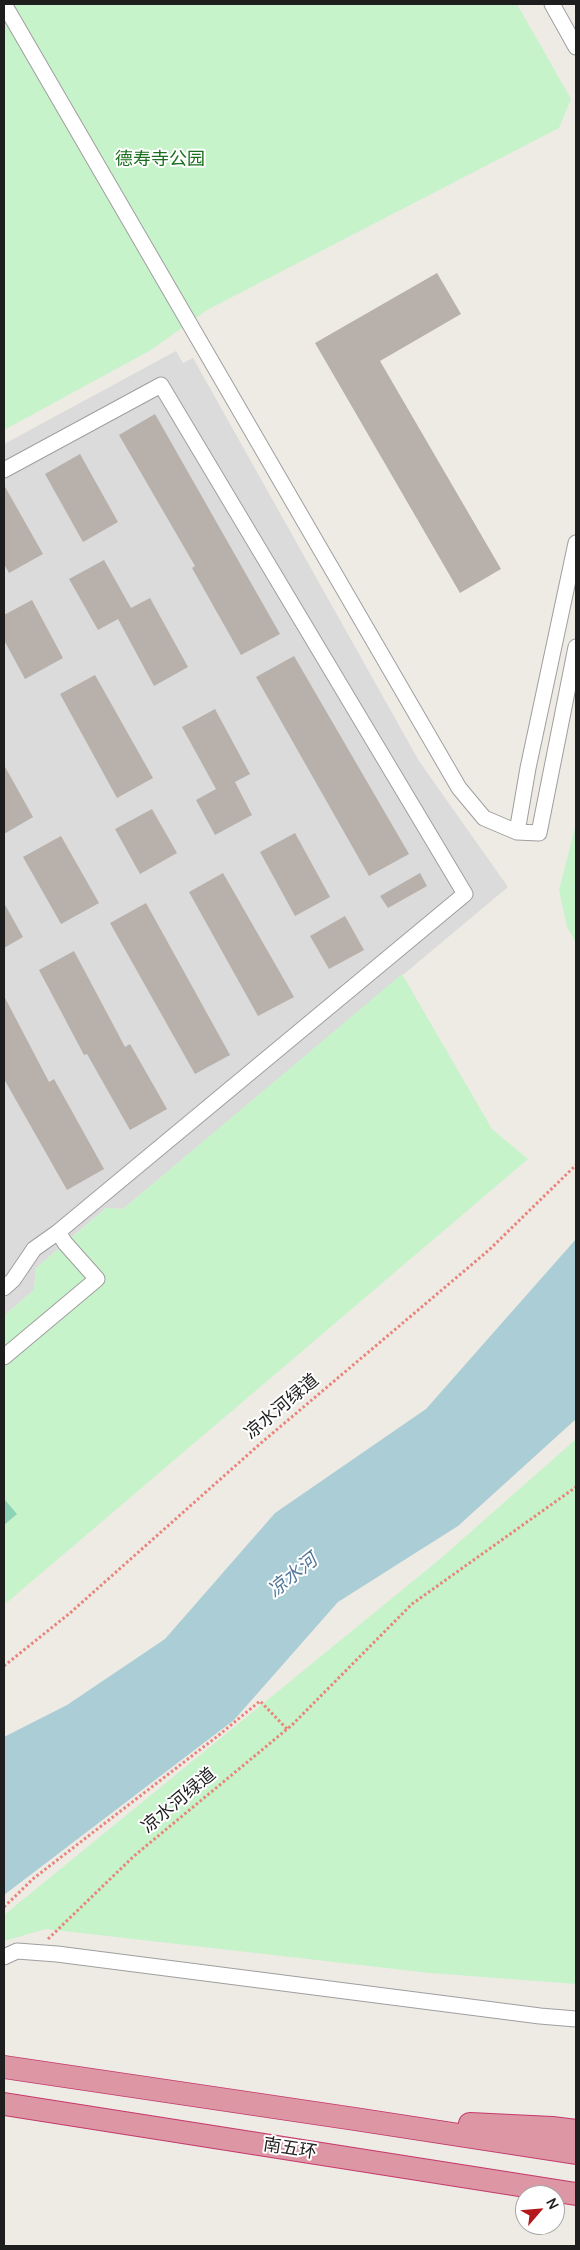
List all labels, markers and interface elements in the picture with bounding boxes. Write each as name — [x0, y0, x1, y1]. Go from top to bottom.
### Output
park label: 德寿寺公园 — [115, 149, 205, 171]
street label: 凉水河绿道 — [241, 1370, 323, 1444]
water label: 凉水河 — [264, 1549, 322, 1603]
street label: 凉水河绿道 — [138, 1764, 220, 1838]
street label: 南五环 — [262, 2134, 318, 2164]
north arrow — [515, 2185, 565, 2235]
text: N — [542, 2195, 564, 2212]

